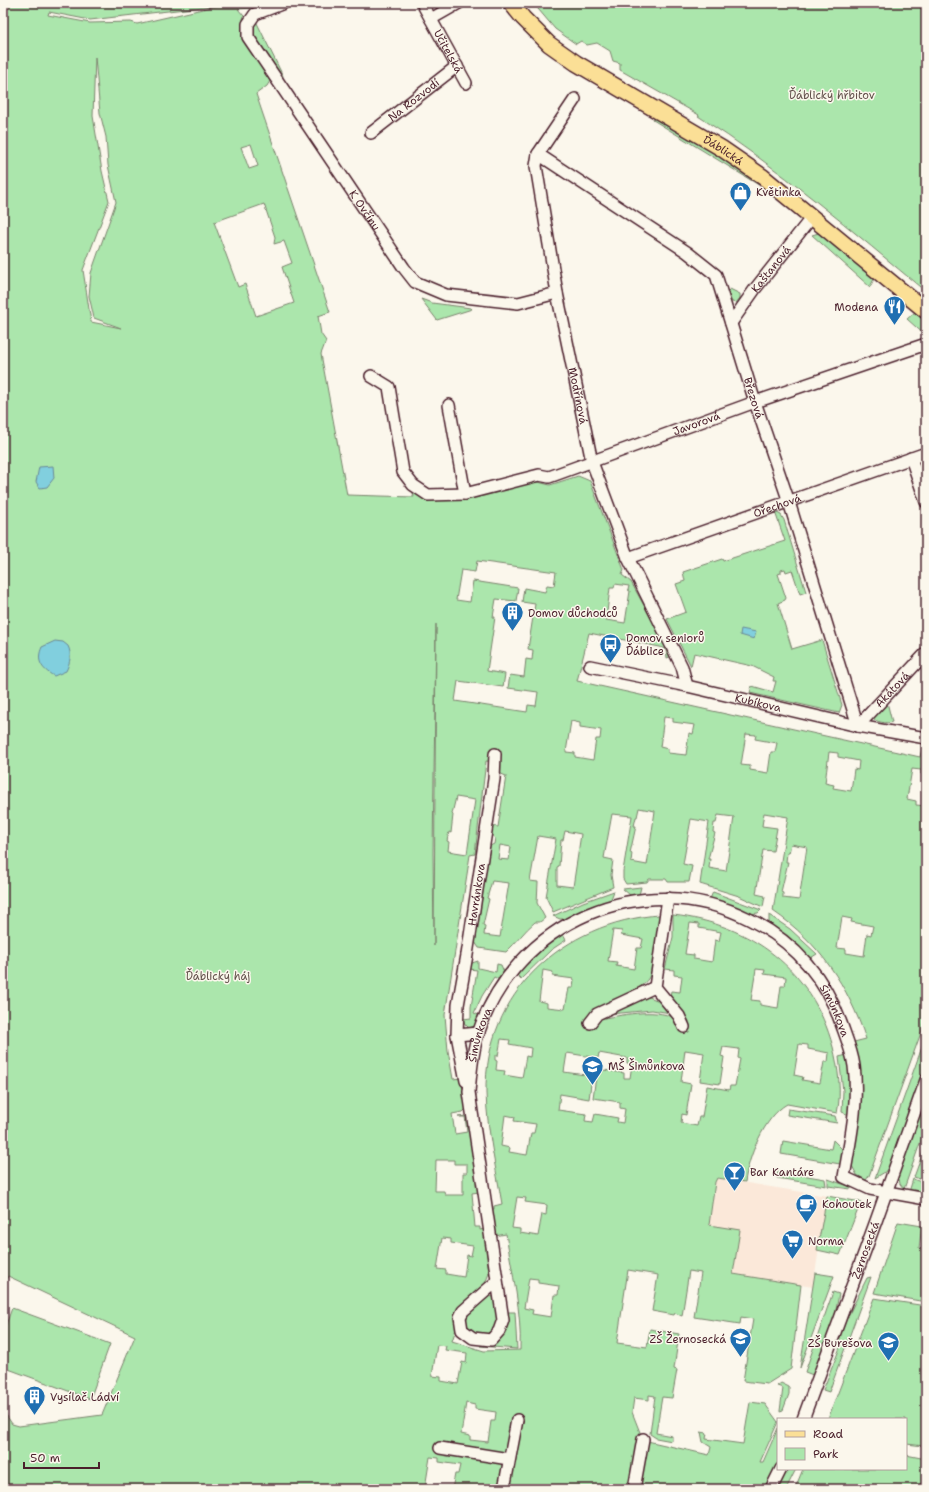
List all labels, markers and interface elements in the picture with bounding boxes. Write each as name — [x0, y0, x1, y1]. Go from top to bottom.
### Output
street label: Učitelská — [430, 27, 466, 76]
street label: Na Rozvodí — [385, 75, 443, 125]
park label: Ďáblický hřbitov — [789, 87, 875, 103]
street label: Ďáblická — [700, 131, 746, 169]
shop icon: Květinka — [728, 179, 754, 212]
place label: Květinka — [756, 185, 801, 200]
street label: K Ovčínu — [345, 187, 383, 233]
street label: Kaštanová — [748, 243, 795, 296]
restaurant icon: Modena — [881, 294, 907, 327]
place label: Modena — [834, 300, 878, 315]
street label: Modřínová — [565, 366, 591, 426]
street label: Březová — [740, 376, 767, 421]
street label: Javorová — [671, 408, 722, 439]
street label: Ořechová — [751, 491, 803, 521]
building icon: Domov důchodců — [499, 600, 525, 633]
place label: Domov důchodců — [528, 606, 618, 621]
bus stop icon: Domov seniorů Ďáblice — [598, 631, 624, 664]
place label: Domov seniorů Ďáblice — [626, 631, 704, 659]
street label: Akátová — [872, 668, 913, 711]
street label: Kubíkova — [733, 690, 783, 716]
street label: Havránkova — [465, 862, 489, 927]
park label: Ďáblický háj — [186, 968, 250, 984]
street label: Šimůnkova — [816, 981, 853, 1039]
street label: Šimůnkova — [464, 1005, 496, 1063]
school or university icon: MŠ Šimůnkova — [580, 1053, 606, 1086]
place label: MŠ Šimůnkova — [608, 1058, 685, 1074]
bar icon: Bar Kantáre — [721, 1159, 747, 1192]
place label: Bar Kantáre — [750, 1165, 814, 1180]
cafe icon: Kohoutek — [794, 1191, 820, 1224]
place label: Kohoutek — [822, 1197, 872, 1212]
street label: Žernosecká — [847, 1219, 883, 1281]
supermarket icon: Norma — [779, 1228, 805, 1261]
place label: Norma — [808, 1234, 844, 1249]
school or university icon: ZŠ Žernosecká — [728, 1326, 754, 1359]
school or university icon: ZŠ Burešova — [875, 1330, 901, 1363]
place label: ZŠ Žernosecká — [650, 1331, 726, 1347]
place label: ZŠ Burešova — [808, 1335, 872, 1351]
building icon: Vysílač Ládví — [21, 1384, 47, 1417]
place label: Vysílač Ládví — [50, 1390, 119, 1405]
legend — [777, 1418, 907, 1470]
text: Road — [813, 1426, 844, 1442]
scale bar — [24, 1444, 99, 1470]
text: Park — [813, 1446, 839, 1462]
text: 50 m — [30, 1450, 60, 1466]

